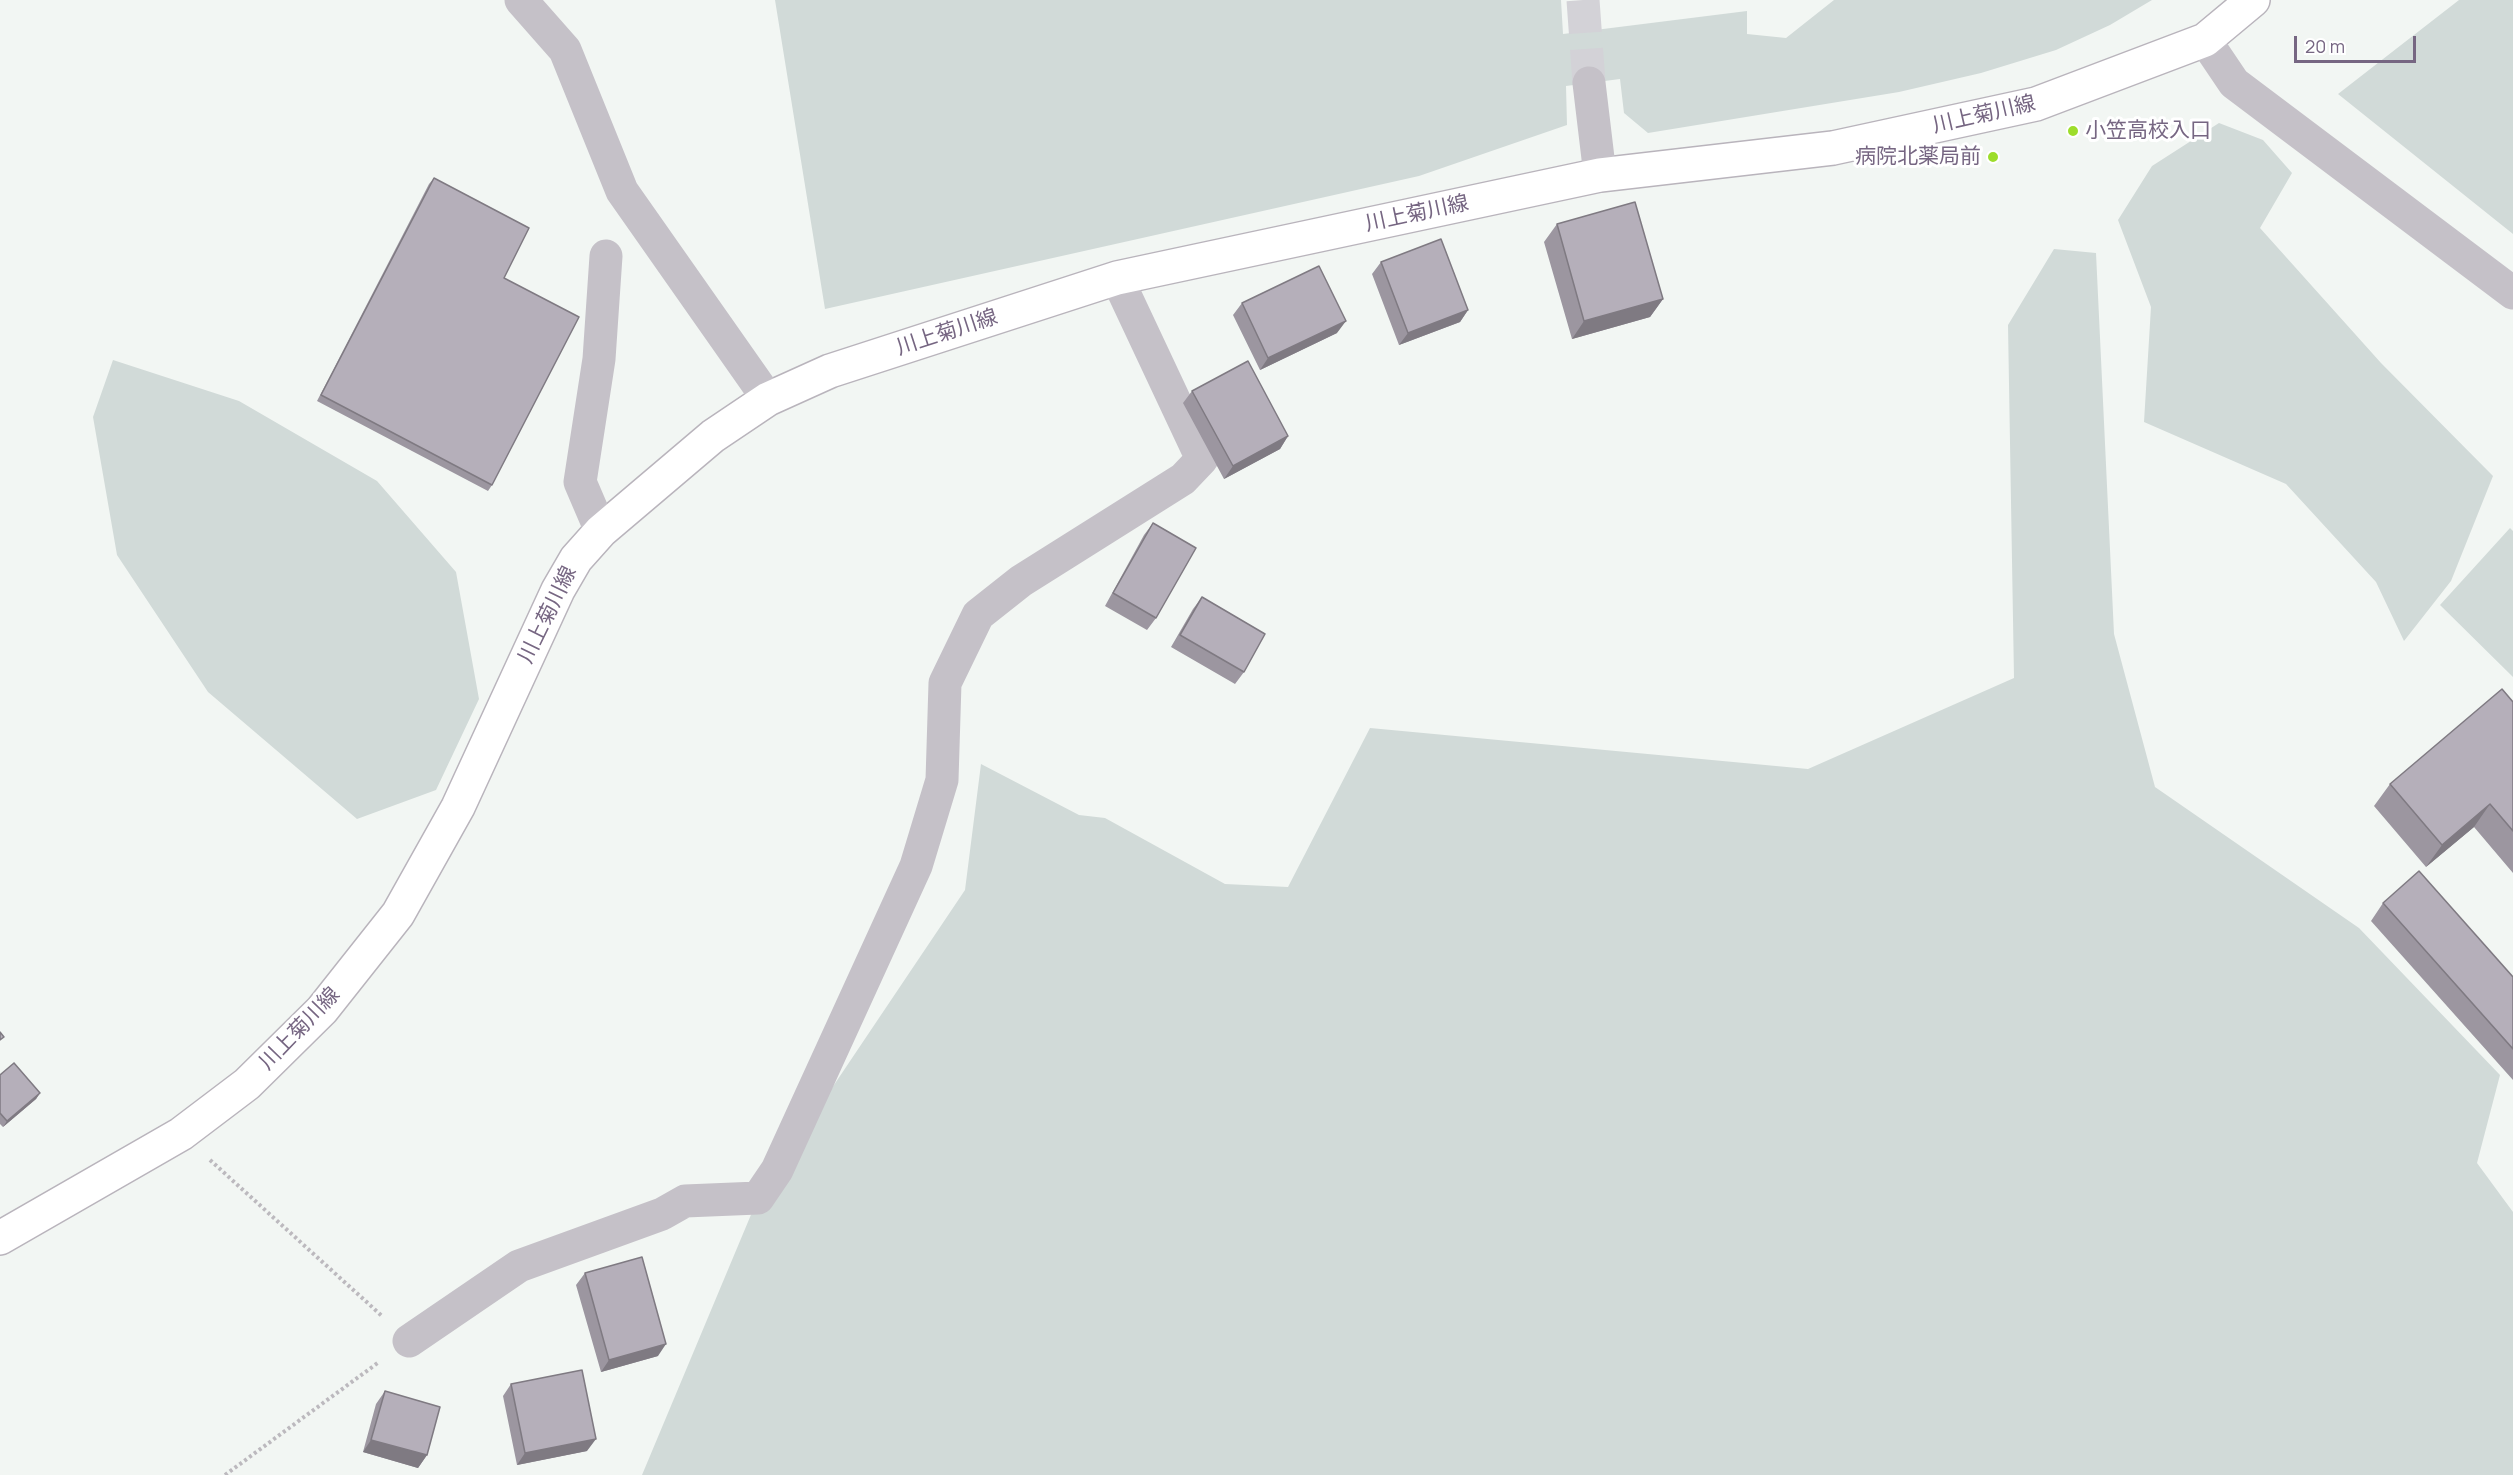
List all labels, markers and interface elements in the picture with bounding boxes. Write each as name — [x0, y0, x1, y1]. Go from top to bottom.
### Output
scale bar — [2297, 24, 2418, 62]
text: 20 m — [2305, 34, 2345, 58]
street label: 川上菊川線 — [1930, 91, 2038, 139]
place label: 小笠高校入口 — [2085, 118, 2211, 144]
marker: 小笠高校入口 — [2066, 124, 2080, 138]
place label: 病院北薬局前 — [1855, 144, 1981, 170]
marker: 病院北薬局前 — [1986, 150, 2000, 164]
street label: 川上菊川線 — [1363, 191, 1471, 237]
street label: 川上菊川線 — [893, 305, 1001, 361]
street label: 川上菊川線 — [514, 562, 582, 668]
street label: 川上菊川線 — [254, 982, 346, 1076]

